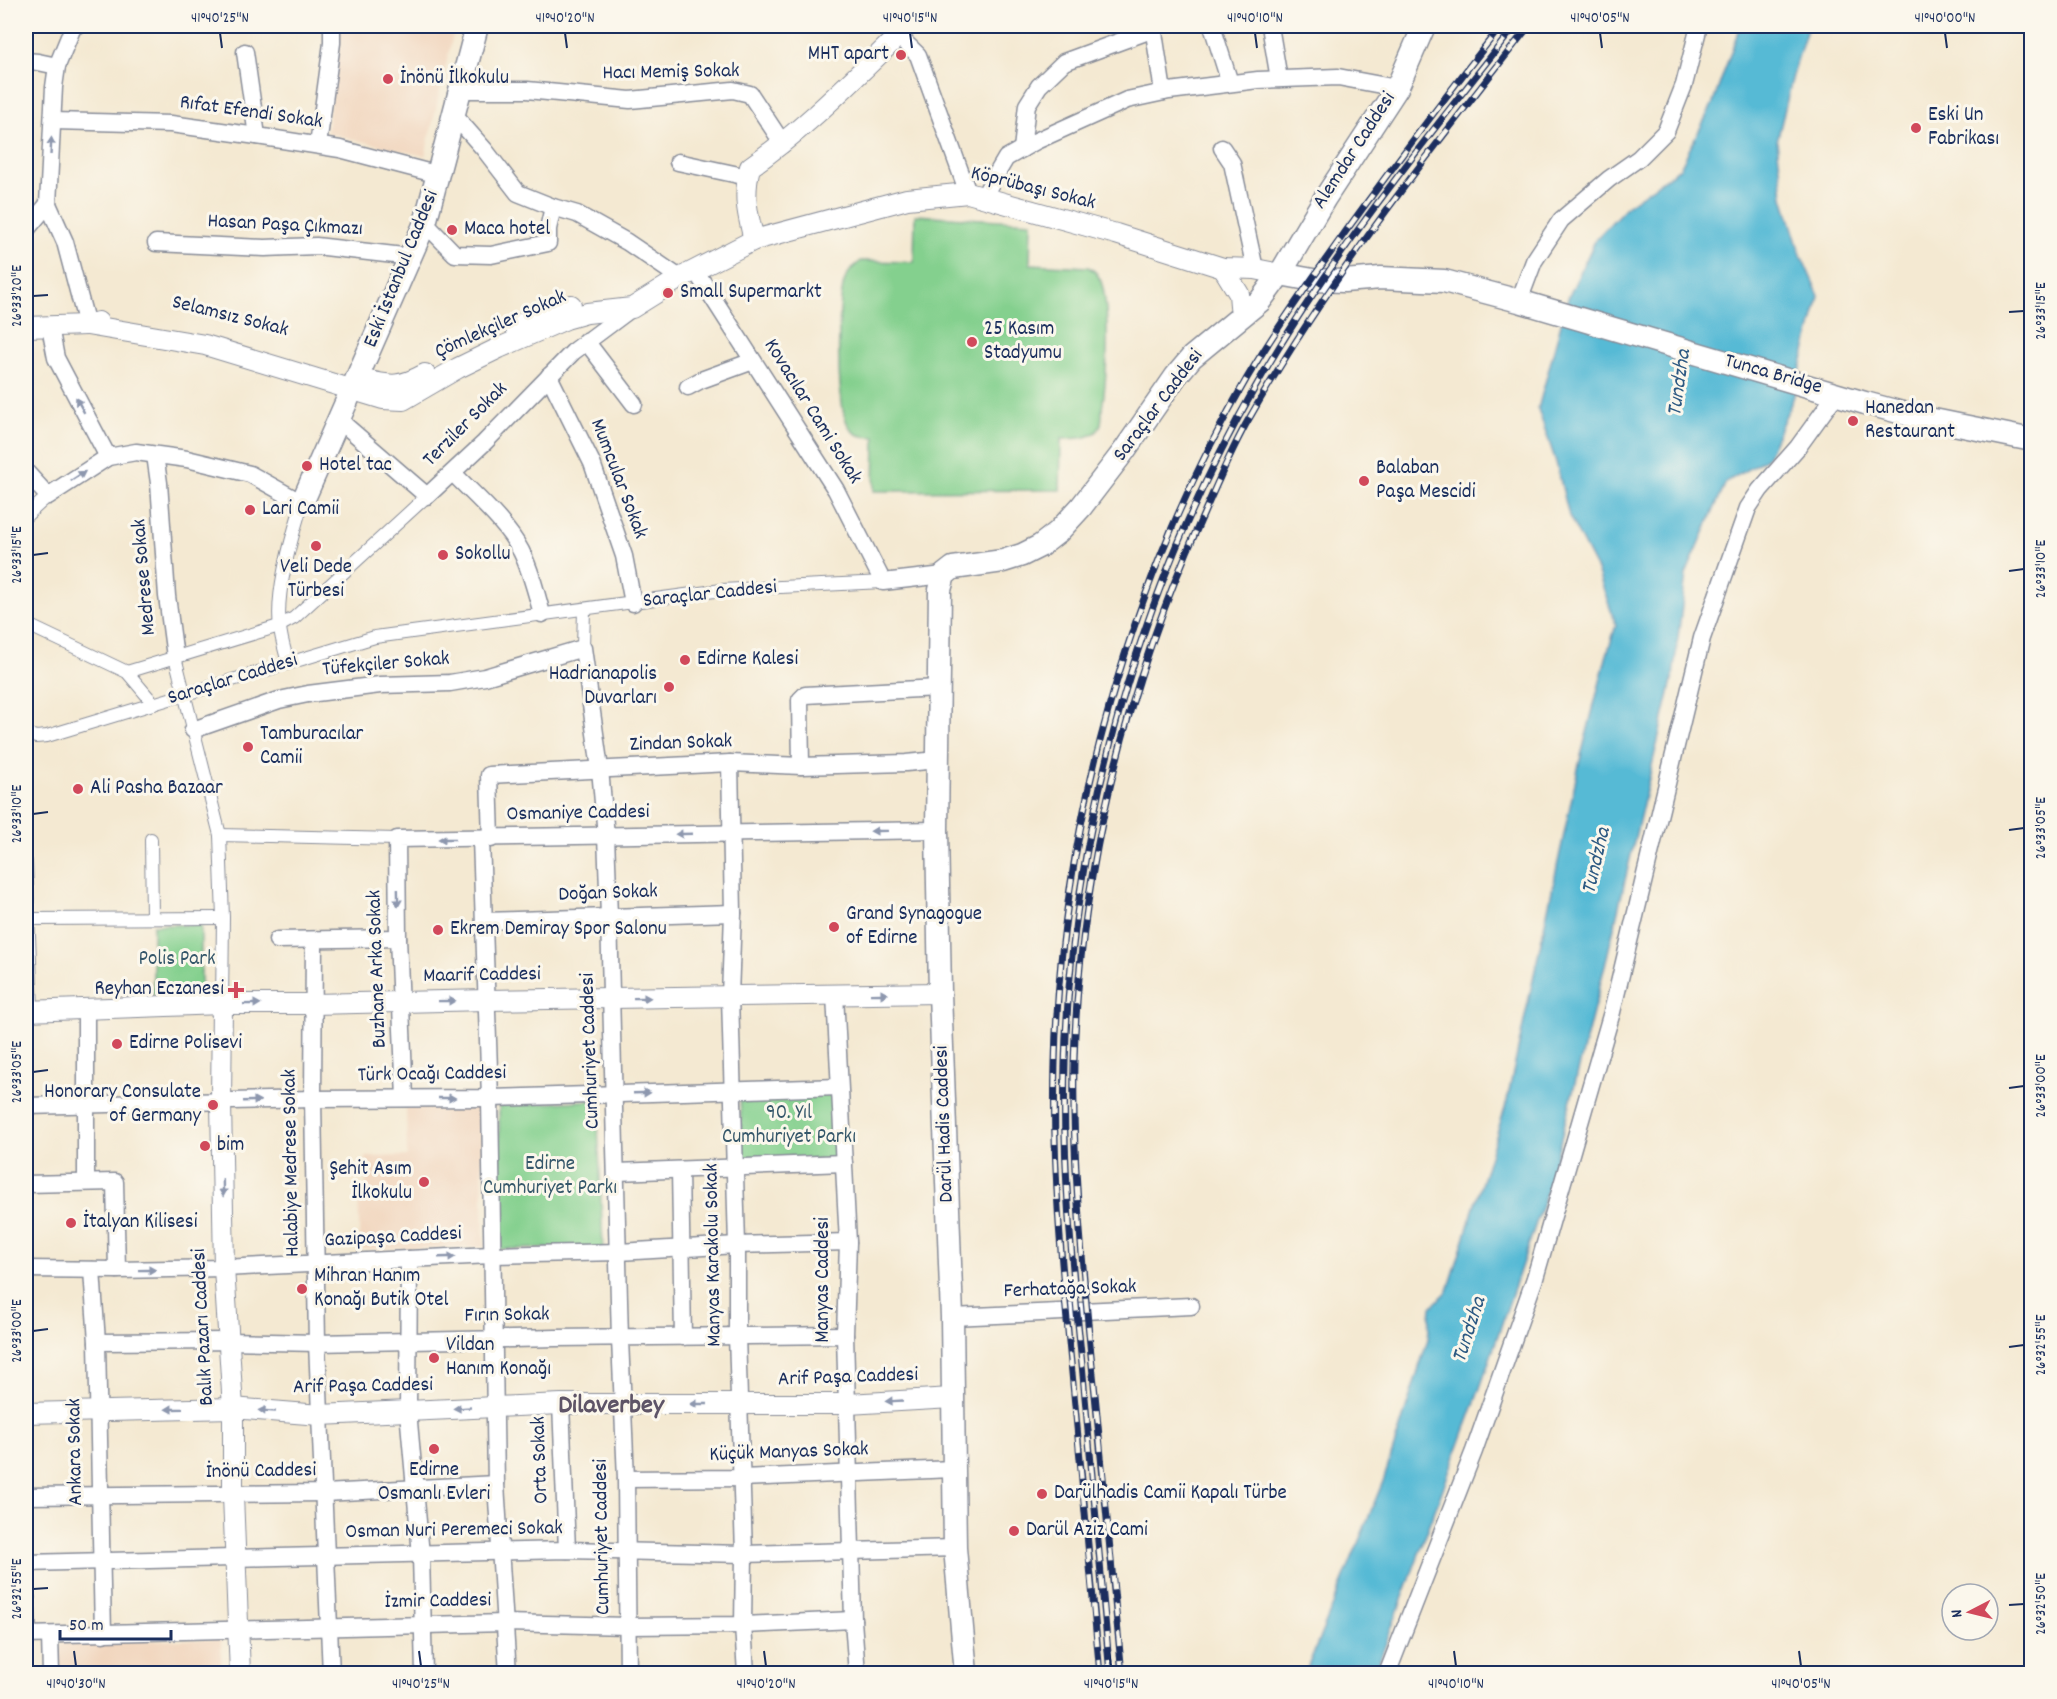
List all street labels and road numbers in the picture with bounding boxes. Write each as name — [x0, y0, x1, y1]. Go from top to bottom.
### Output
street label: Hacı Memiş Sokak — [602, 57, 740, 89]
street label: Alemdar Caddesi — [1306, 86, 1404, 215]
street label: Rıfat Efendi Sokak — [178, 88, 324, 138]
street label: Köprübaşı Sokak — [967, 159, 1099, 219]
street label: Eski İstanbul Caddesi — [357, 186, 447, 352]
street label: Hasan Paşa Çıkmazı — [207, 207, 363, 245]
street label: Çömlekçiler Sokak — [430, 283, 572, 367]
street label: Selamsız Sokak — [169, 288, 291, 346]
street label: Kovacılar Cami Sokak — [755, 333, 869, 491]
street label: Saraçlar Caddesi — [1107, 343, 1212, 469]
street label: Tunca Bridge — [1721, 347, 1825, 403]
street label: Terziler Sokak — [417, 376, 515, 474]
street label: Mumcular Sokak — [581, 415, 655, 543]
street label: Medrese Sokak — [125, 517, 165, 637]
street label: Saraçlar Caddesi — [642, 573, 779, 617]
street label: Tüfekçiler Sokak — [321, 645, 451, 685]
street label: Saraçlar Caddesi — [164, 646, 302, 714]
street label: Zindan Sokak — [629, 727, 733, 761]
street label: Osmaniye Caddesi — [506, 798, 650, 830]
street label: Doğan Sokak — [558, 877, 658, 911]
street label: Buzhane Arka Sokak — [360, 889, 396, 1049]
street label: Maarif Caddesi — [423, 960, 541, 992]
street label: Cumhuriyet Caddesi — [573, 972, 609, 1130]
street label: Darül Hadis Caddesi — [927, 1045, 963, 1203]
street label: Türk Ocağı Caddesi — [357, 1059, 507, 1091]
street label: Halabiye Medrese Sokak — [275, 1069, 309, 1257]
street label: Manyas Karakolu Sokak — [697, 1163, 731, 1347]
street label: Manyas Caddesi — [809, 1217, 839, 1343]
street label: Gazipaşa Caddesi — [324, 1219, 463, 1257]
street label: Balık Pazarı Caddesi — [185, 1247, 223, 1406]
street label: Ferhatağa Sokak — [1003, 1273, 1137, 1307]
street label: Fırın Sokak — [464, 1300, 550, 1332]
street label: Arif Paşa Caddesi — [777, 1361, 919, 1395]
street label: Arif Paşa Caddesi — [293, 1371, 434, 1403]
street label: Ankara Sokak — [60, 1398, 92, 1506]
street label: Orta Sokak — [524, 1416, 558, 1504]
street label: Küçük Manyas Sokak — [709, 1435, 869, 1471]
street label: İnönü Caddesi — [206, 1456, 317, 1488]
street label: Cumhuriyet Caddesi — [587, 1458, 619, 1615]
street label: Osman Nuri Peremeci Sokak — [345, 1514, 563, 1548]
street label: İzmir Caddesi — [384, 1586, 492, 1618]

